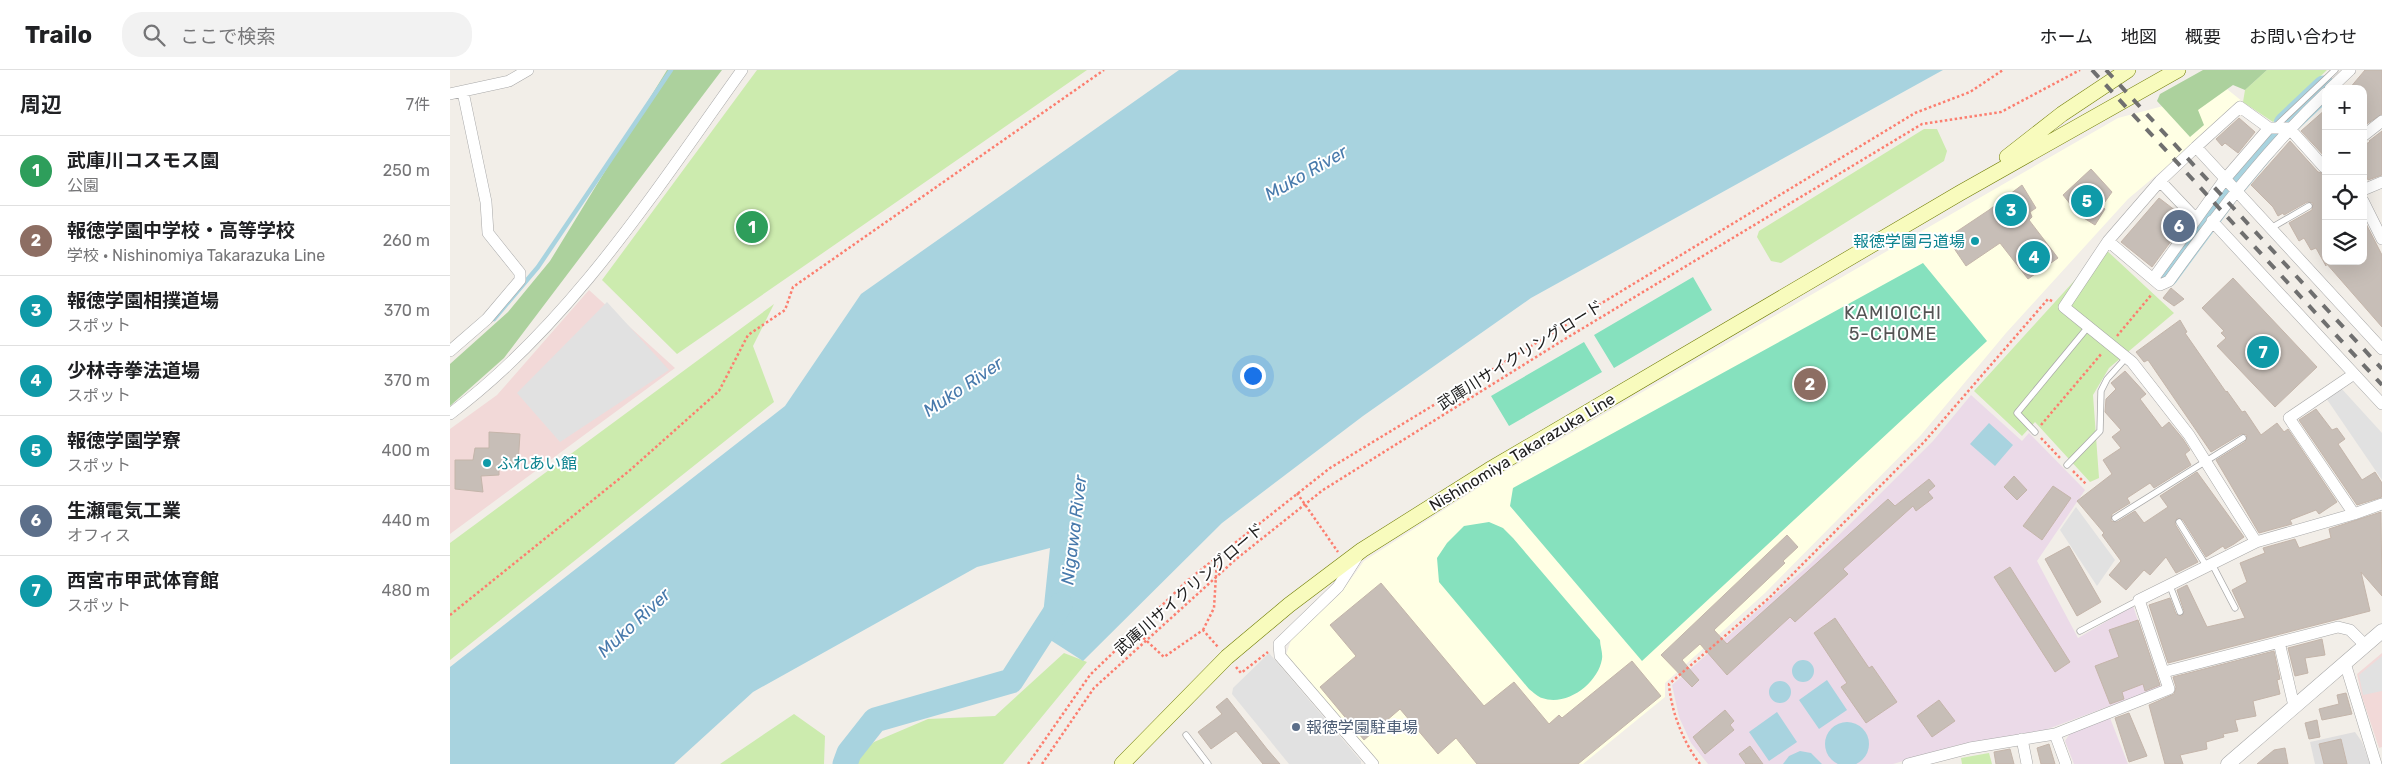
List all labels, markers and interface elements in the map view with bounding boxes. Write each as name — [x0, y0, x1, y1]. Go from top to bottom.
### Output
search box — [122, 12, 472, 57]
text: Trailo — [25, 21, 92, 49]
icon: search — [140, 21, 168, 49]
text: ここで検索 — [180, 25, 275, 48]
text: ホーム — [2040, 26, 2093, 48]
text: 地図 — [2121, 26, 2157, 48]
text: 概要 — [2185, 26, 2221, 48]
text: お問い合わせ — [2249, 26, 2357, 48]
map controls — [2322, 85, 2367, 265]
button: + — [2322, 85, 2367, 130]
text: 周辺 — [20, 92, 62, 117]
text: 7件 — [406, 95, 430, 114]
button: − — [2322, 130, 2367, 175]
water label: Muko River — [1261, 140, 1352, 205]
text: 武庫川コスモス園 — [67, 149, 219, 172]
text: 1 — [32, 161, 40, 180]
text: 250 m — [383, 161, 430, 180]
button: locate — [2322, 175, 2367, 220]
text: 公園 — [67, 176, 99, 195]
pin: 5 — [2071, 182, 2103, 220]
pin: 3 — [1995, 191, 2027, 229]
pin: 6 — [2163, 207, 2195, 245]
pin: 1 — [736, 208, 768, 246]
text: 報徳学園中学校・高等学校 — [67, 219, 295, 242]
button: layers — [2322, 220, 2367, 265]
text: 2 — [31, 231, 41, 250]
text: 260 m — [383, 231, 430, 250]
place label: 報徳学園弓道場 — [1853, 232, 1965, 251]
marker: 報徳学園弓道場 — [1969, 235, 1981, 247]
pin: 4 — [2018, 238, 2050, 276]
text: 学校 · Nishinomiya Takarazuka Line — [67, 246, 325, 265]
text: 報徳学園相撲道場 — [67, 289, 219, 312]
street label: 武庫川サイクリングロード — [1434, 296, 1606, 414]
text: 3 — [31, 301, 41, 320]
text: 370 m — [384, 301, 430, 320]
district label: KAMIOICHI 5-CHOME — [1844, 302, 1942, 345]
text: スポット — [67, 316, 131, 335]
pin: 7 — [2247, 333, 2279, 371]
water label: Muko River — [919, 352, 1008, 422]
text: 少林寺拳法道場 — [67, 359, 200, 382]
your location — [1240, 363, 1266, 389]
pin: 2 — [1794, 365, 1826, 403]
text: 4 — [31, 371, 41, 390]
text: 370 m — [384, 371, 430, 390]
text: スポット — [67, 386, 131, 405]
street label: Nishinomiya Takarazuka Line — [1426, 389, 1618, 515]
text: 報徳学園学寮 — [67, 429, 181, 452]
text: 5 — [31, 441, 41, 460]
text: 400 m — [382, 441, 430, 460]
place label: ふれあい館 — [497, 454, 577, 473]
text: スポット — [67, 456, 131, 475]
marker: ふれあい館 — [481, 457, 493, 469]
water label: Nigawa River — [1056, 473, 1092, 586]
text: 生瀬電気工業 — [67, 499, 181, 522]
text: 6 — [31, 511, 41, 530]
text: 440 m — [382, 511, 430, 530]
street label: 武庫川サイクリングロード — [1110, 519, 1268, 659]
text: オフィス — [67, 526, 131, 545]
text: 西宮市甲武体育館 — [67, 569, 219, 592]
text: 7 — [31, 581, 41, 600]
text: 480 m — [382, 581, 430, 600]
water label: Muko River — [593, 583, 676, 662]
text: スポット — [67, 596, 131, 615]
place label: 報徳学園駐車場 — [1306, 718, 1418, 737]
marker: 報徳学園駐車場 — [1290, 721, 1302, 733]

